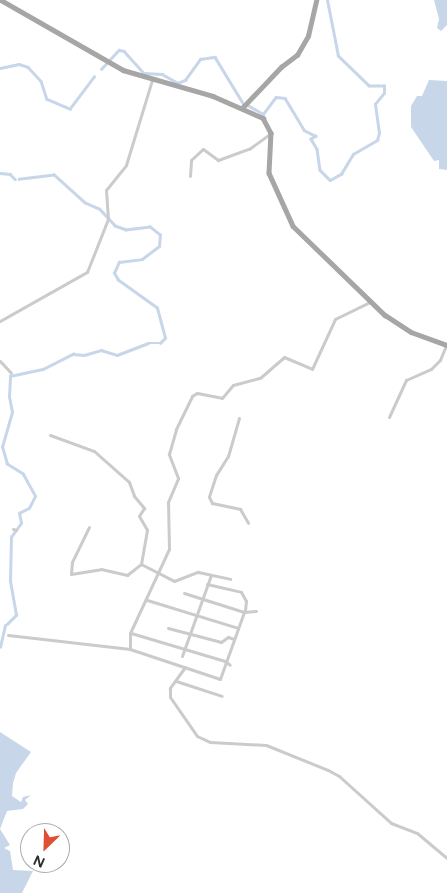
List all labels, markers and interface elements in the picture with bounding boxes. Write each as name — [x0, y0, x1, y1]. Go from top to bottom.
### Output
north arrow — [20, 823, 70, 873]
text: N — [31, 851, 48, 871]

